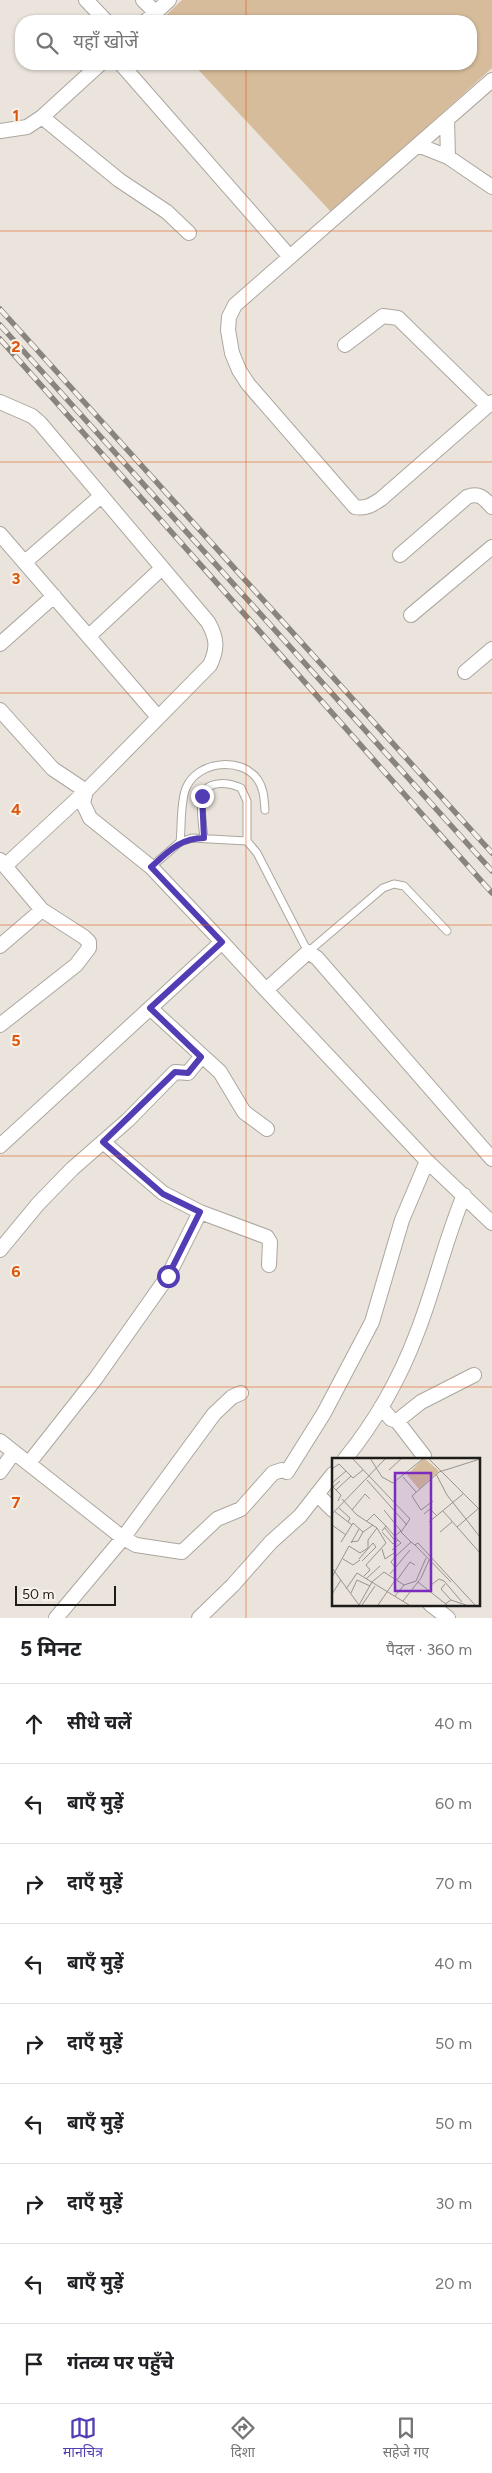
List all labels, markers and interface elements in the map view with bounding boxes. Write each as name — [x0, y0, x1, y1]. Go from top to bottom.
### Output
search box — [15, 15, 477, 70]
icon: search — [33, 29, 61, 57]
text: यहाँ खोजें — [73, 30, 138, 53]
text: 1 — [13, 106, 19, 125]
text: 2 — [11, 337, 21, 356]
text: 3 — [12, 569, 21, 588]
route end — [191, 785, 214, 808]
text: 4 — [11, 800, 21, 819]
text: 5 — [11, 1031, 21, 1050]
text: 6 — [11, 1262, 21, 1281]
route start — [157, 1265, 180, 1288]
inset map — [332, 1458, 480, 1606]
text: 7 — [12, 1493, 21, 1512]
scale bar — [15, 1583, 116, 1606]
text: 50 m — [22, 1586, 54, 1603]
text: 5 मिनट — [20, 1636, 81, 1661]
text: पैदल · 360 m — [386, 1640, 472, 1659]
icon: ahead — [20, 1710, 48, 1738]
text: सीधे चलें — [67, 1711, 131, 1734]
text: 40 m — [434, 1714, 472, 1733]
icon: left — [20, 1790, 48, 1818]
text: बाएँ मुड़ें — [67, 1791, 124, 1814]
text: 60 m — [435, 1794, 472, 1813]
icon: right — [20, 1870, 48, 1898]
text: दाएँ मुड़ें — [67, 1871, 123, 1894]
text: 70 m — [436, 1874, 472, 1893]
icon: left — [20, 1950, 48, 1978]
text: बाएँ मुड़ें — [67, 1951, 124, 1974]
text: 40 m — [434, 1954, 472, 1973]
icon: right — [20, 2030, 48, 2058]
text: दाएँ मुड़ें — [67, 2031, 123, 2054]
text: 50 m — [435, 2034, 472, 2053]
icon: left — [20, 2110, 48, 2138]
text: बाएँ मुड़ें — [67, 2111, 124, 2134]
text: 50 m — [435, 2114, 472, 2133]
icon: right — [20, 2190, 48, 2218]
text: दाएँ मुड़ें — [67, 2191, 123, 2214]
text: 30 m — [435, 2194, 472, 2213]
icon: left — [20, 2270, 48, 2298]
text: बाएँ मुड़ें — [67, 2271, 124, 2294]
text: 20 m — [435, 2274, 472, 2293]
icon: arrive — [20, 2350, 48, 2378]
text: गंतव्य पर पहुँचे — [67, 2351, 174, 2374]
tab: मानचित्र — [63, 2414, 103, 2463]
tab: दिशा — [229, 2414, 257, 2463]
tab: सहेजे गए — [383, 2414, 429, 2463]

